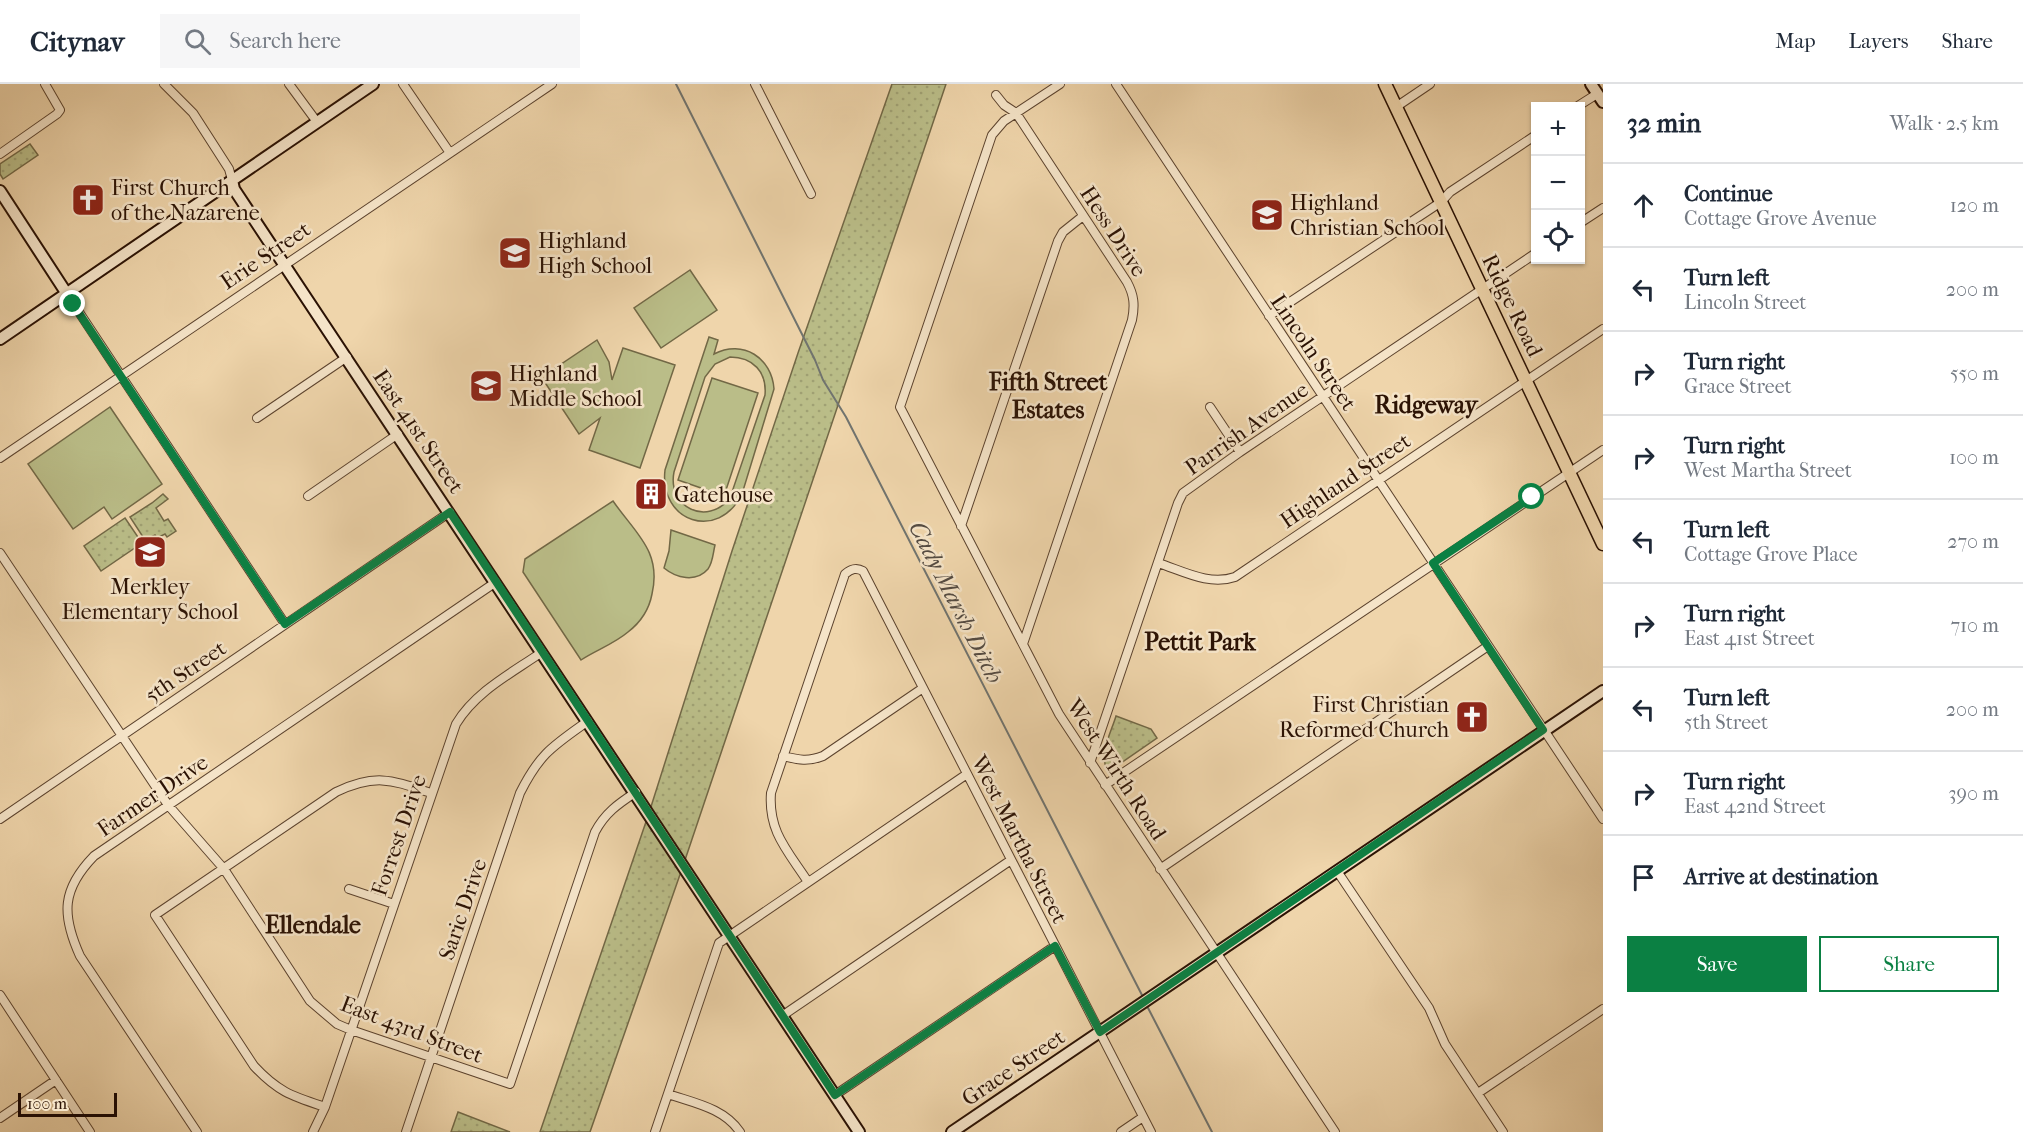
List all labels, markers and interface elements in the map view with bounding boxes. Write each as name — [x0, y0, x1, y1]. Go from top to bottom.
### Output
search box — [160, 14, 580, 68]
text: Citynav — [30, 25, 124, 58]
icon: search — [181, 25, 214, 58]
text: Search here — [229, 28, 341, 54]
text: Map — [1775, 29, 1816, 53]
text: Layers — [1849, 29, 1908, 53]
text: Share — [1941, 29, 1993, 53]
map controls — [1531, 102, 1585, 264]
button: + — [1531, 102, 1585, 156]
text: 32 min — [1627, 108, 1701, 139]
text: Walk · 2.5 km — [1890, 112, 1999, 135]
button: − — [1531, 156, 1585, 210]
place label: First Church of the Nazarene — [111, 175, 260, 226]
street label: Hess Drive — [1074, 181, 1152, 282]
text: Continue — [1684, 181, 1773, 207]
church icon: First Church of the Nazarene — [70, 182, 106, 218]
icon: ahead — [1627, 189, 1660, 222]
place label: Highland Christian School — [1290, 190, 1445, 241]
text: 120 m — [1950, 194, 1999, 217]
school or university icon: Highland Christian School — [1249, 197, 1285, 233]
text: Cottage Grove Avenue — [1684, 207, 1877, 230]
button: locate — [1531, 210, 1585, 264]
street label: Erie Street — [216, 216, 316, 295]
place label: Highland High School — [538, 228, 652, 279]
school or university icon: Highland High School — [497, 235, 533, 271]
street label: Ridge Road — [1476, 250, 1548, 362]
text: Turn left — [1684, 265, 1770, 291]
icon: left — [1627, 273, 1660, 306]
text: 200 m — [1946, 278, 1999, 301]
street label: Lincoln Street — [1265, 289, 1362, 416]
route end — [59, 290, 85, 316]
text: Lincoln Street — [1684, 291, 1806, 314]
text: Turn right — [1684, 349, 1785, 375]
icon: right — [1627, 357, 1660, 390]
place label: Highland Middle School — [509, 361, 642, 412]
text: 550 m — [1950, 362, 1999, 385]
street label: East 41st Street — [367, 365, 469, 499]
school or university icon: Highland Middle School — [468, 368, 504, 404]
district label: Fifth Street Estates — [988, 368, 1108, 424]
text: Grace Street — [1684, 375, 1792, 398]
street label: Parrish Avenue — [1180, 377, 1313, 481]
district label: Ridgeway — [1375, 391, 1479, 419]
street label: Highland Street — [1275, 428, 1416, 534]
text: Turn right — [1684, 433, 1785, 459]
icon: right — [1627, 441, 1660, 474]
text: 100 m — [1949, 446, 1999, 469]
text: West Martha Street — [1684, 459, 1852, 482]
building icon: Gatehouse — [633, 476, 669, 512]
place label: Gatehouse — [674, 482, 773, 508]
route start — [1518, 483, 1544, 509]
water label: Cady Marsh Ditch — [903, 516, 1009, 688]
text: Turn left — [1684, 517, 1770, 543]
icon: left — [1627, 525, 1660, 558]
text: 270 m — [1947, 530, 1999, 553]
school or university icon: Merkley Elementary School — [132, 534, 168, 570]
text: Cottage Grove Place — [1684, 543, 1858, 566]
place label: Merkley Elementary School — [61, 574, 239, 625]
text: Turn right — [1684, 601, 1785, 627]
icon: right — [1627, 609, 1660, 642]
text: 710 m — [1950, 614, 1999, 637]
text: East 41st Street — [1684, 627, 1815, 650]
district label: Pettit Park — [1144, 628, 1256, 656]
street label: 5th Street — [140, 635, 231, 708]
text: Turn left — [1684, 685, 1770, 711]
place label: First Christian Reformed Church — [1279, 692, 1450, 743]
street label: West Wirth Road — [1060, 693, 1172, 846]
icon: left — [1627, 693, 1660, 726]
text: 200 m — [1946, 698, 1999, 721]
church icon: First Christian Reformed Church — [1454, 699, 1490, 735]
text: 5th Street — [1684, 711, 1768, 734]
street label: Farmer Drive — [92, 749, 213, 842]
street label: West Martha Street — [965, 750, 1073, 928]
text: Turn right — [1684, 769, 1785, 795]
street label: Forrest Drive — [366, 771, 432, 899]
icon: right — [1627, 777, 1660, 810]
text: 390 m — [1948, 782, 1999, 805]
text: East 42nd Street — [1684, 795, 1826, 818]
street label: Saric Drive — [433, 855, 492, 963]
icon: arrive — [1627, 861, 1660, 894]
text: Arrive at destination — [1684, 864, 1878, 890]
district label: Ellendale — [265, 911, 361, 939]
button: Save — [1627, 936, 1807, 992]
button: Share — [1819, 936, 1999, 992]
street label: East 43rd Street — [337, 991, 487, 1069]
street label: Grace Street — [957, 1024, 1070, 1112]
scale bar — [18, 1090, 117, 1118]
text: 100 m — [27, 1094, 67, 1113]

